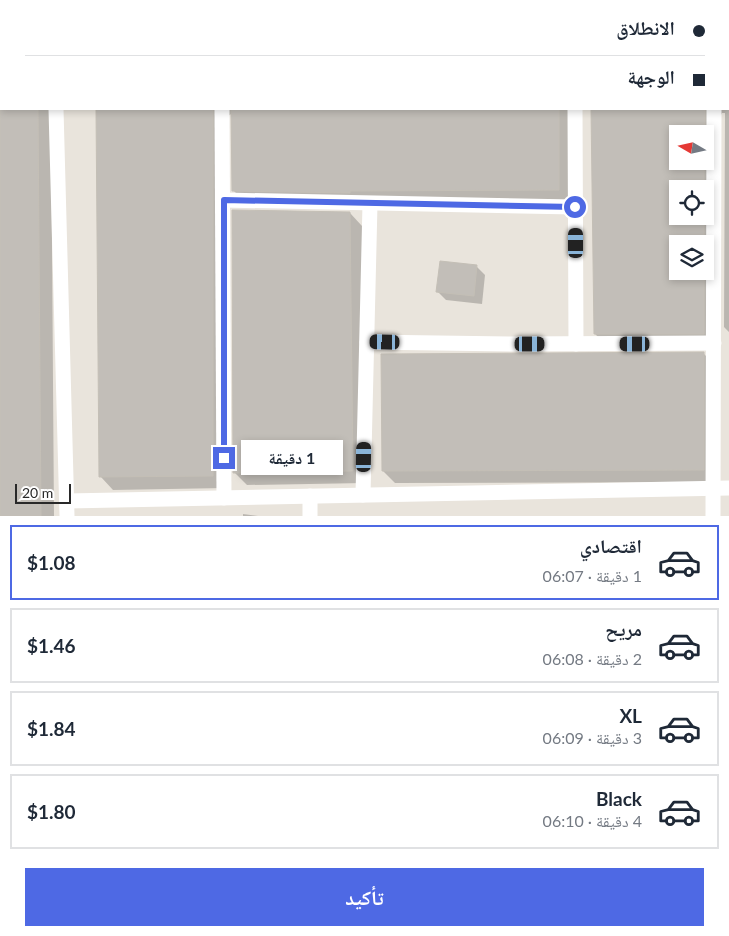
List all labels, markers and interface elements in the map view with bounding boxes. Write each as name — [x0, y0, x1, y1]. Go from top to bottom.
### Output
text: الانطلاق — [616, 16, 675, 39]
text: الوجهة — [627, 65, 675, 88]
north arrow — [669, 125, 714, 170]
map controls — [669, 125, 714, 280]
button: locate — [669, 180, 714, 225]
route start — [564, 196, 586, 218]
car — [568, 228, 583, 258]
button: layers — [669, 235, 714, 280]
car — [369, 334, 400, 350]
car — [515, 337, 545, 352]
car — [620, 337, 650, 352]
callout: 1 دقيقة — [242, 440, 344, 476]
car — [356, 442, 371, 472]
route end — [213, 447, 235, 469]
text: 1 دقيقة — [269, 448, 315, 467]
scale bar — [15, 481, 71, 504]
text: 20 m — [22, 484, 53, 501]
text: اقتصادي — [580, 534, 642, 557]
icon: car — [657, 540, 702, 585]
text: $1.08 — [27, 551, 76, 574]
text: 1 دقيقة · 06:07 — [543, 566, 642, 585]
text: مريح — [605, 617, 642, 640]
icon: car — [657, 623, 702, 668]
text: $1.46 — [27, 634, 76, 657]
text: 2 دقيقة · 06:08 — [543, 649, 642, 668]
text: XL — [619, 704, 642, 727]
icon: car — [657, 706, 702, 751]
text: $1.84 — [27, 717, 76, 740]
text: 3 دقيقة · 06:09 — [543, 728, 642, 747]
text: Black — [596, 787, 642, 810]
icon: car — [657, 789, 702, 834]
text: $1.80 — [27, 800, 76, 823]
text: 4 دقيقة · 06:10 — [543, 811, 642, 830]
button: تأكيد — [25, 868, 704, 926]

